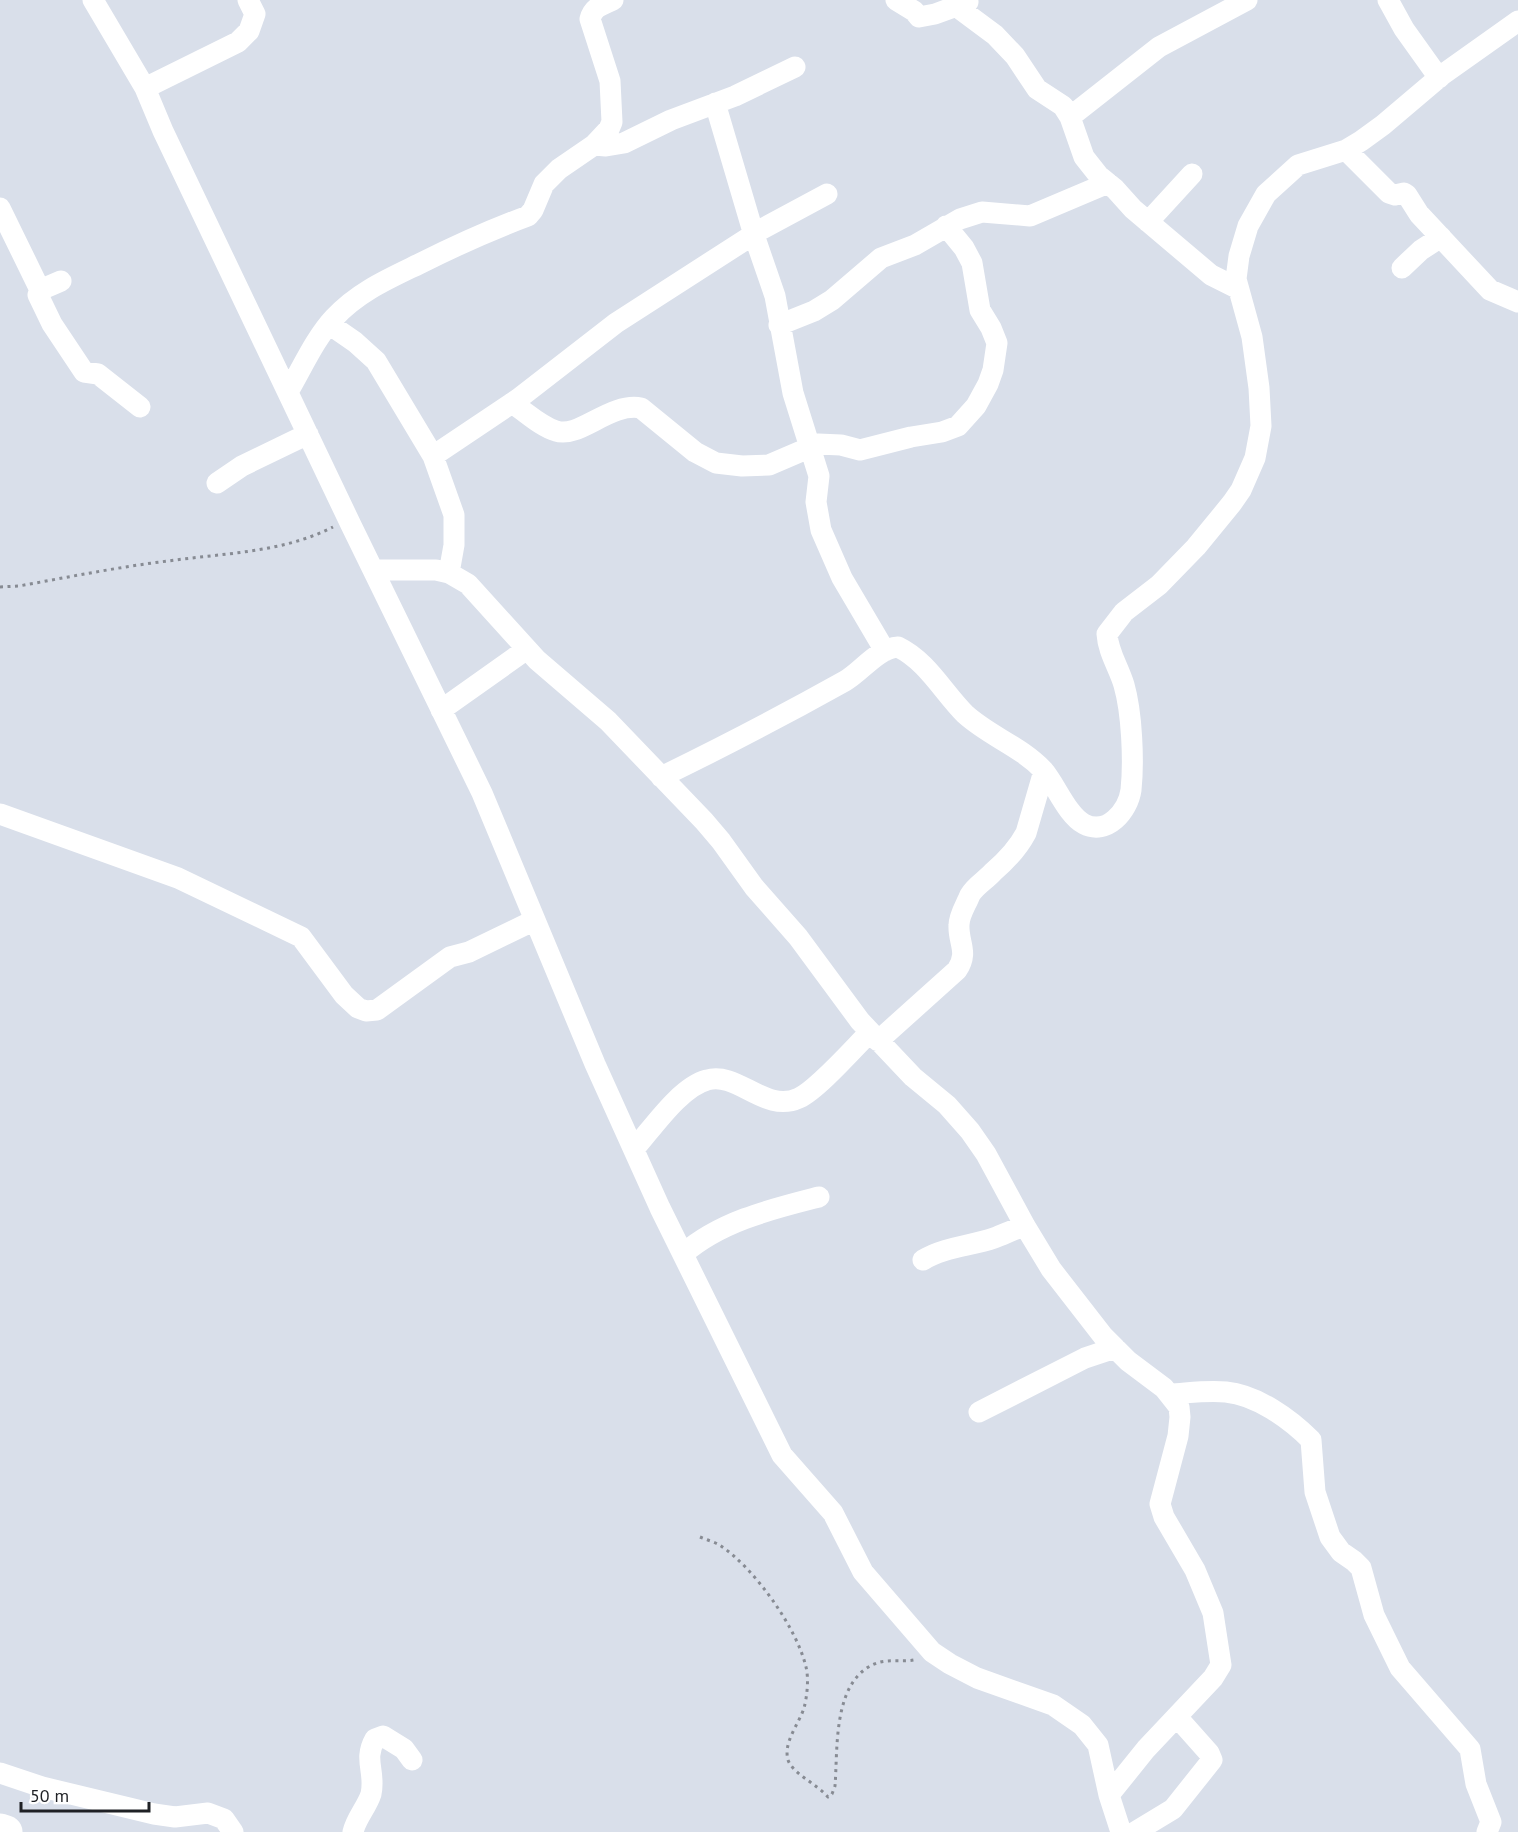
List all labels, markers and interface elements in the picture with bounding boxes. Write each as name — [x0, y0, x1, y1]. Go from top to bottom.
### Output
scale bar — [21, 1775, 148, 1813]
text: 50 m — [30, 1784, 69, 1807]

